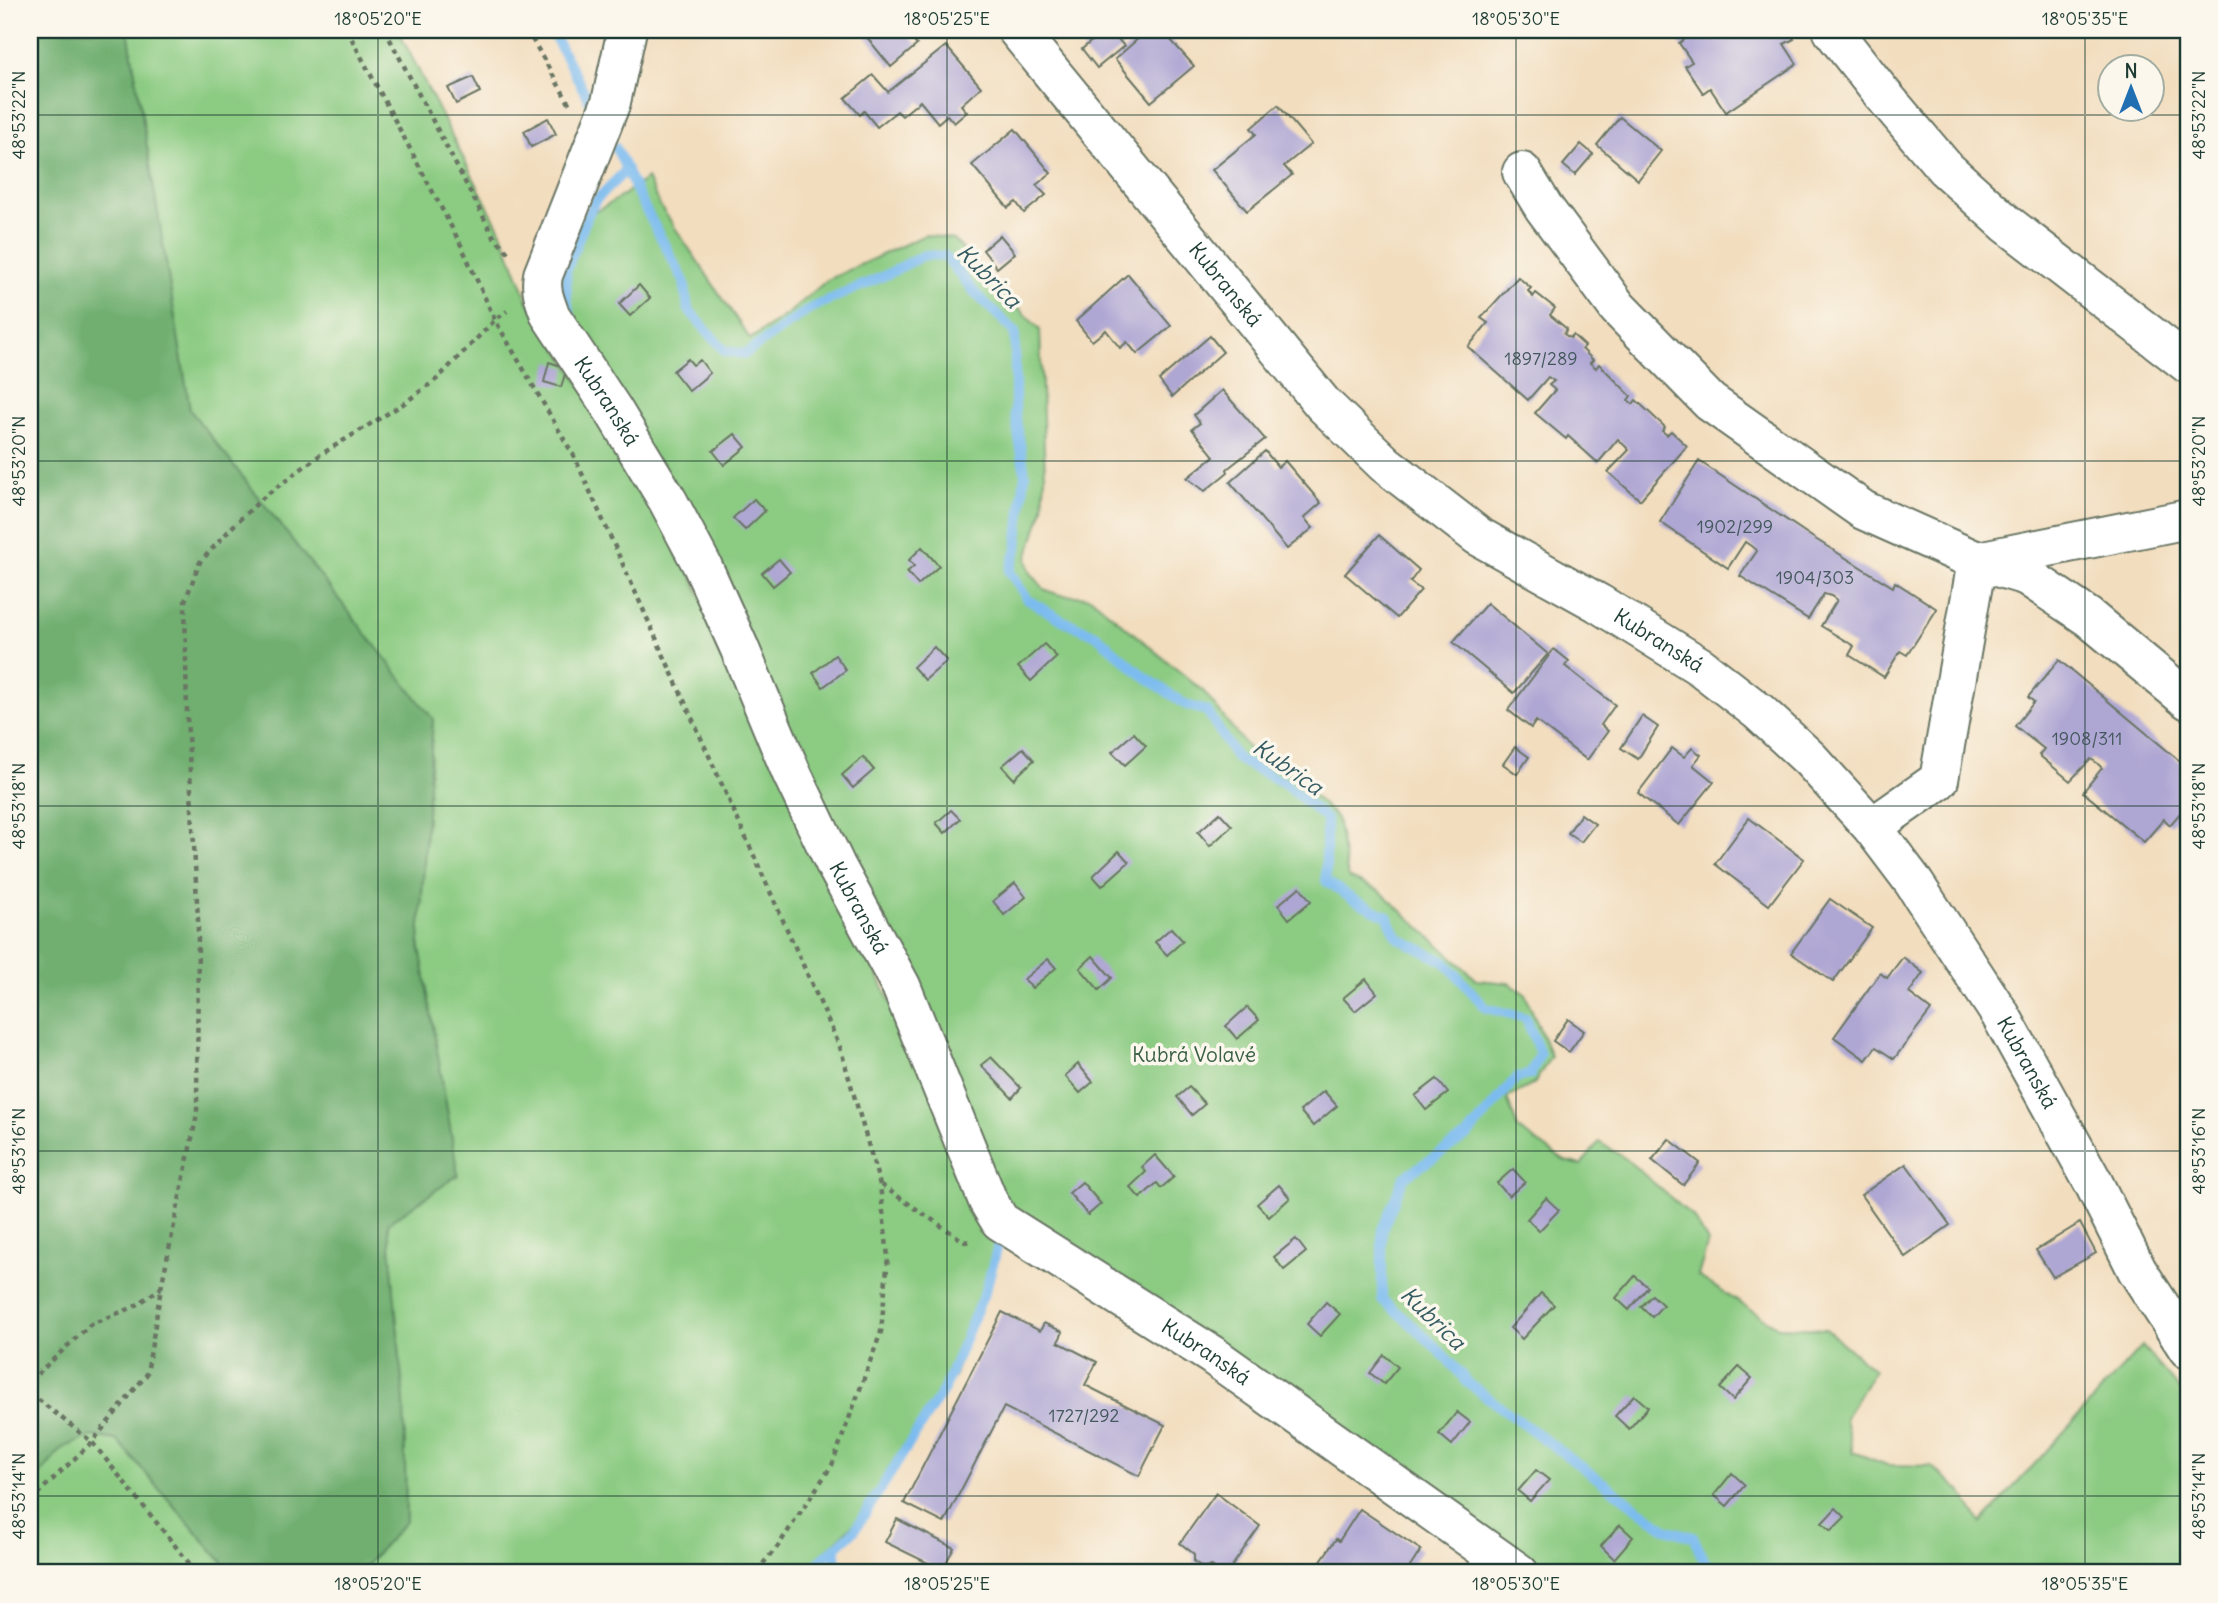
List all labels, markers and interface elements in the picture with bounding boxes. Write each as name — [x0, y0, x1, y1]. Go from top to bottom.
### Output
text: 18°05'20"E — [334, 7, 422, 30]
text: 18°05'25"E — [904, 7, 990, 30]
text: 18°05'30"E — [1472, 7, 1560, 30]
text: 18°05'35"E — [2042, 7, 2128, 30]
north arrow — [2096, 52, 2166, 122]
text: N — [2124, 59, 2138, 83]
text: 48°53'22"N — [7, 70, 30, 160]
text: 48°53'22"N — [2187, 70, 2210, 160]
water label: Kubrica — [951, 237, 1029, 315]
street label: Kubranská — [1183, 237, 1268, 332]
house number: 1897/289 — [1504, 347, 1578, 370]
street label: Kubranská — [568, 351, 646, 451]
text: 48°53'20"N — [7, 415, 30, 507]
text: 48°53'20"N — [2187, 415, 2210, 507]
house number: 1902/299 — [1697, 515, 1773, 538]
house number: 1904/303 — [1776, 566, 1854, 589]
street label: Kubranská — [1609, 602, 1709, 678]
house number: 1908/311 — [2052, 727, 2122, 750]
water label: Kubrica — [1247, 732, 1331, 802]
text: 48°53'18"N — [7, 763, 30, 849]
text: 48°53'18"N — [2187, 763, 2210, 849]
street label: Kubranská — [823, 857, 895, 959]
street label: Kubranská — [1991, 1012, 2064, 1113]
park label: Kubrá Volavé — [1132, 1041, 1256, 1068]
text: 48°53'16"N — [7, 1108, 30, 1194]
text: 48°53'16"N — [2187, 1108, 2210, 1194]
water label: Kubrica — [1395, 1280, 1473, 1357]
street label: Kubranská — [1157, 1313, 1256, 1391]
house number: 1727/292 — [1049, 1404, 1120, 1427]
text: 48°53'14"N — [7, 1453, 30, 1539]
text: 48°53'14"N — [2187, 1453, 2210, 1539]
text: 18°05'20"E — [334, 1572, 422, 1595]
text: 18°05'25"E — [904, 1572, 990, 1595]
text: 18°05'30"E — [1472, 1572, 1560, 1595]
text: 18°05'35"E — [2042, 1572, 2128, 1595]

